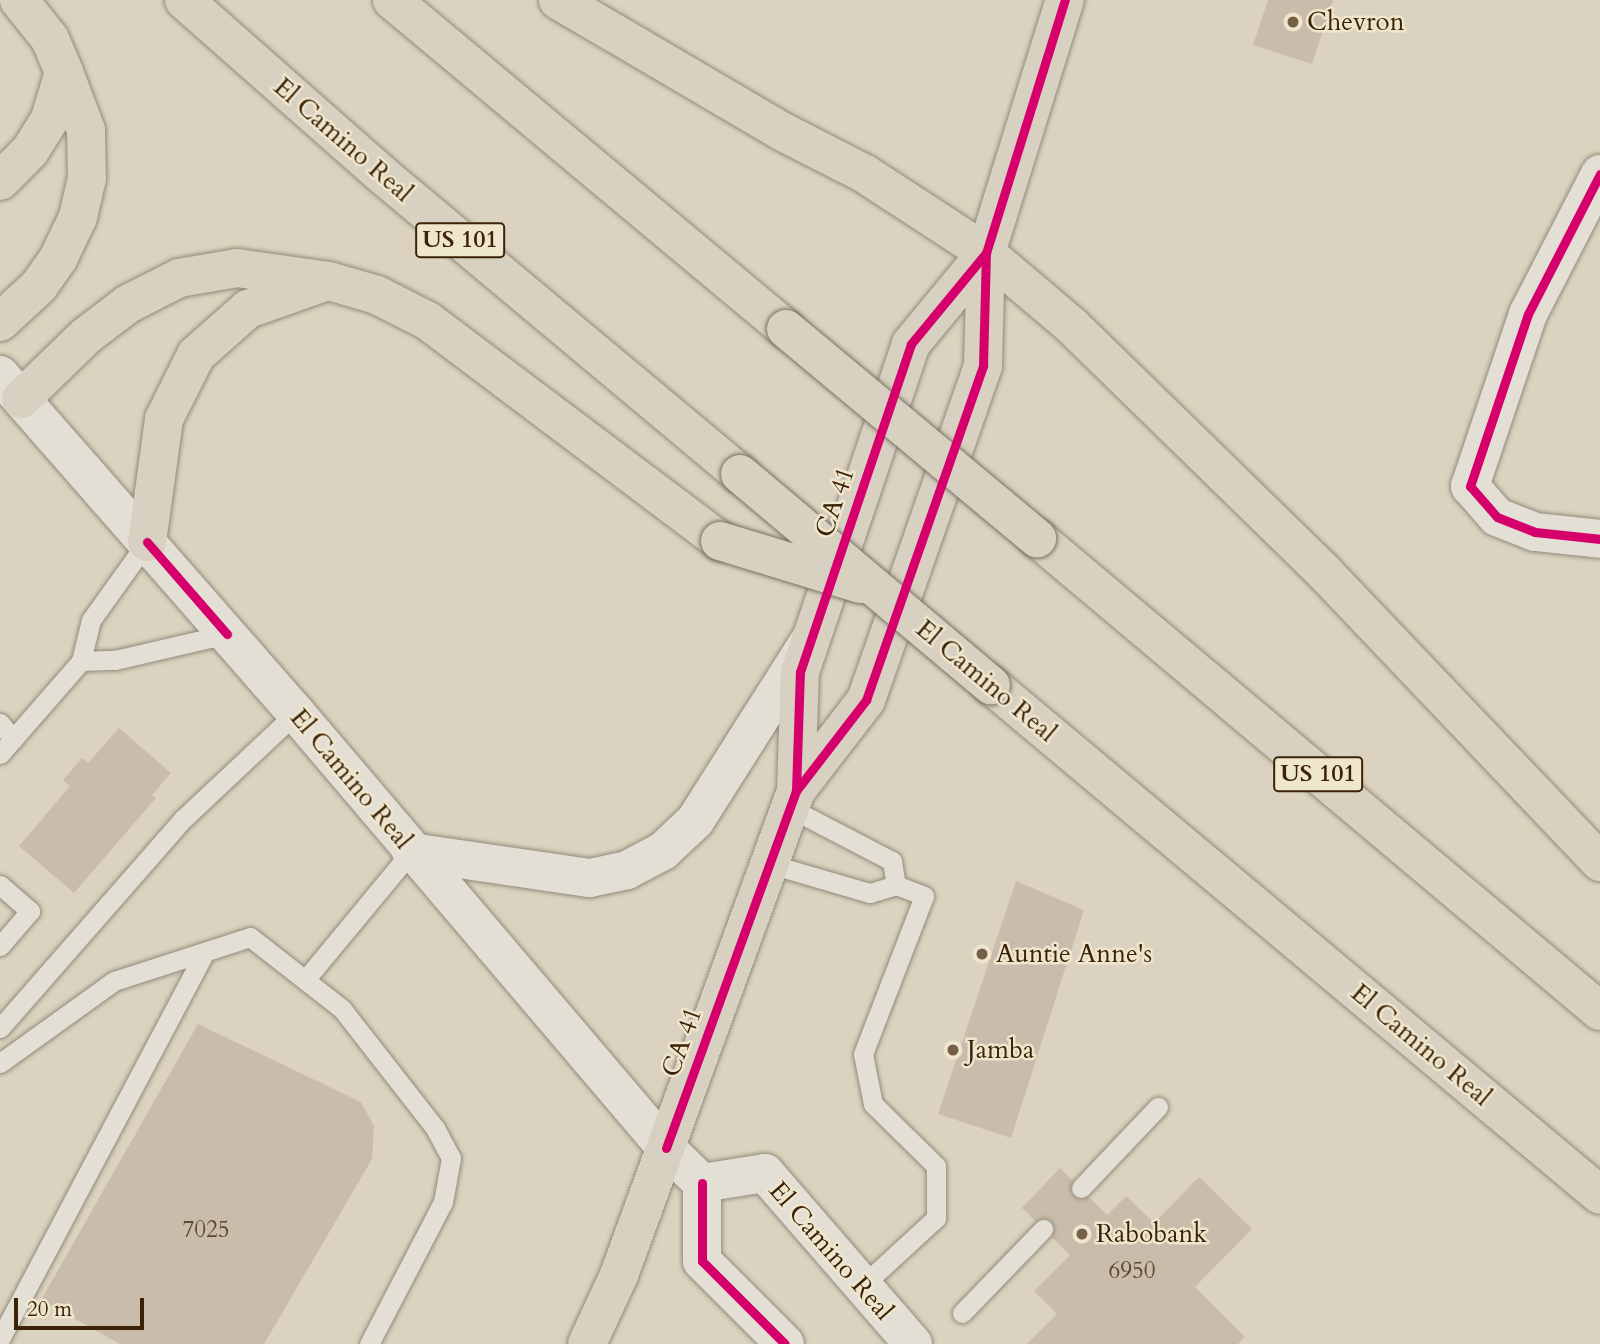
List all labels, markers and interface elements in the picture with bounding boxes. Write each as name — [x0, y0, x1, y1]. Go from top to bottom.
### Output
place label: Chevron — [1307, 6, 1404, 38]
marker: Chevron — [1285, 14, 1301, 30]
street label: El Camino Real — [267, 71, 419, 209]
road number: US 101 — [414, 220, 505, 260]
street label: CA 41 — [809, 463, 861, 541]
street label: El Camino Real — [910, 613, 1062, 749]
street label: El Camino Real — [283, 703, 419, 855]
road number: US 101 — [1272, 754, 1364, 794]
place label: Auntie Anne's — [996, 938, 1152, 970]
marker: Auntie Anne's — [974, 946, 990, 962]
street label: El Camino Real — [1345, 977, 1497, 1113]
street label: CA 41 — [655, 1003, 709, 1081]
place label: Jamba — [967, 1034, 1034, 1066]
marker: Jamba — [945, 1042, 961, 1058]
street label: El Camino Real — [762, 1175, 900, 1327]
house number: 7025 — [182, 1216, 230, 1244]
place label: Rabobank — [1096, 1218, 1207, 1250]
marker: Rabobank — [1074, 1226, 1090, 1242]
house number: 6950 — [1108, 1257, 1156, 1285]
scale bar — [18, 1284, 147, 1328]
text: 20 m — [27, 1295, 72, 1324]

